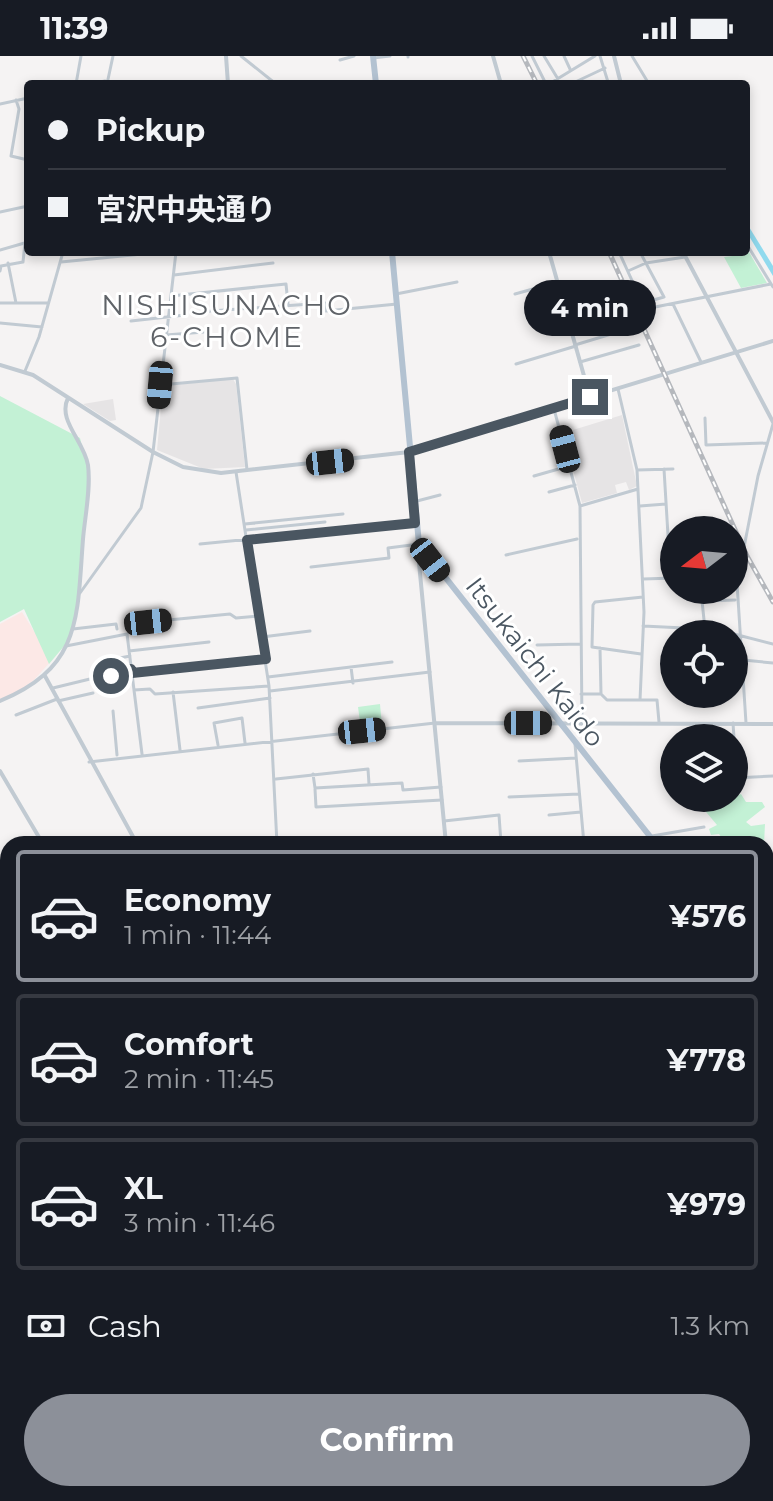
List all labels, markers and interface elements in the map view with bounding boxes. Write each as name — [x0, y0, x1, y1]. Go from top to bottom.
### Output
text: 11:39 — [40, 10, 108, 47]
text: Pickup — [96, 112, 205, 149]
text: 宮沢中央通り — [96, 191, 276, 228]
callout: 4 min — [524, 281, 656, 337]
district label: NISHISUNACHO 6-CHOME — [101, 288, 353, 354]
text: 4 min — [551, 292, 629, 324]
car — [146, 360, 174, 410]
route end — [572, 379, 608, 415]
car — [547, 423, 583, 475]
car — [305, 448, 355, 476]
north arrow — [660, 516, 748, 604]
map controls — [660, 516, 748, 812]
car — [406, 534, 454, 586]
street label: Itsukaichi Kaido — [459, 571, 611, 753]
car — [123, 608, 173, 636]
button: locate — [660, 620, 748, 708]
route start — [93, 658, 129, 694]
car — [504, 711, 552, 735]
car — [337, 717, 387, 745]
button: layers — [660, 724, 748, 812]
icon: car — [28, 880, 100, 952]
text: Economy — [124, 882, 271, 919]
text: ¥576 — [669, 898, 746, 935]
text: 1 min · 11:44 — [124, 919, 271, 951]
icon: car — [28, 1024, 100, 1096]
text: Comfort — [124, 1026, 254, 1063]
text: ¥778 — [667, 1042, 746, 1079]
text: 2 min · 11:45 — [124, 1063, 274, 1095]
icon: car — [28, 1168, 100, 1240]
text: XL — [124, 1170, 163, 1207]
text: ¥979 — [667, 1186, 746, 1223]
text: 3 min · 11:46 — [124, 1207, 275, 1239]
icon: cash — [24, 1304, 68, 1348]
text: Cash — [88, 1308, 162, 1345]
text: 1.3 km — [670, 1310, 750, 1342]
button: Confirm — [24, 1394, 750, 1486]

